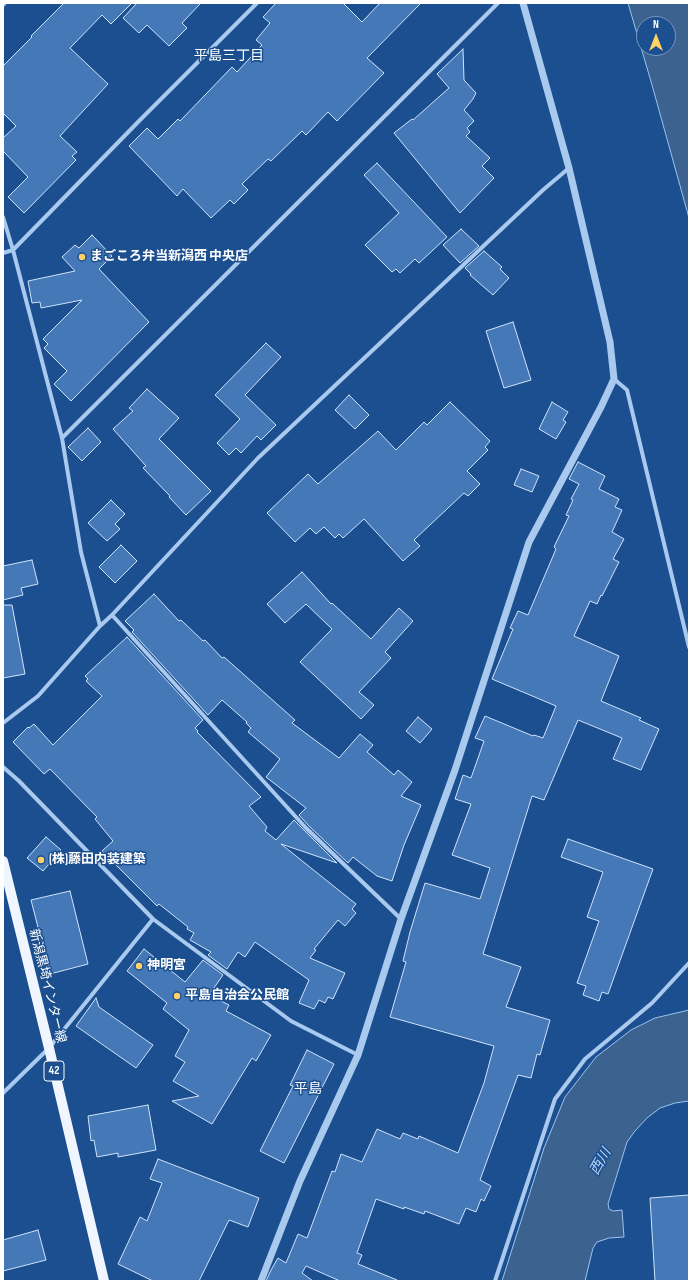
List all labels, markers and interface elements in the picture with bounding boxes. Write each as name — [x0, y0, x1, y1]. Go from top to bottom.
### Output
north arrow — [636, 16, 676, 56]
text: N — [653, 18, 659, 31]
district label: 平島三丁目 — [194, 48, 264, 64]
place label: まごころ弁当新潟西 中央店 — [90, 249, 248, 265]
marker: まごころ弁当新潟西 中央店 — [77, 252, 87, 262]
place label: (株)藤田内装建築 — [49, 852, 146, 868]
marker: (株)藤田内装建築 — [36, 855, 46, 865]
street label: 新潟黒埼インター線 — [25, 927, 69, 1045]
place label: 神明宮 — [147, 958, 186, 974]
marker: 神明宮 — [134, 961, 144, 971]
place label: 平島自治会公民館 — [185, 988, 289, 1004]
marker: 平島自治会公民館 — [172, 991, 182, 1001]
road number: 42 — [44, 1061, 64, 1081]
district label: 平島 — [294, 1081, 322, 1097]
water label: 西川 — [587, 1146, 615, 1178]

